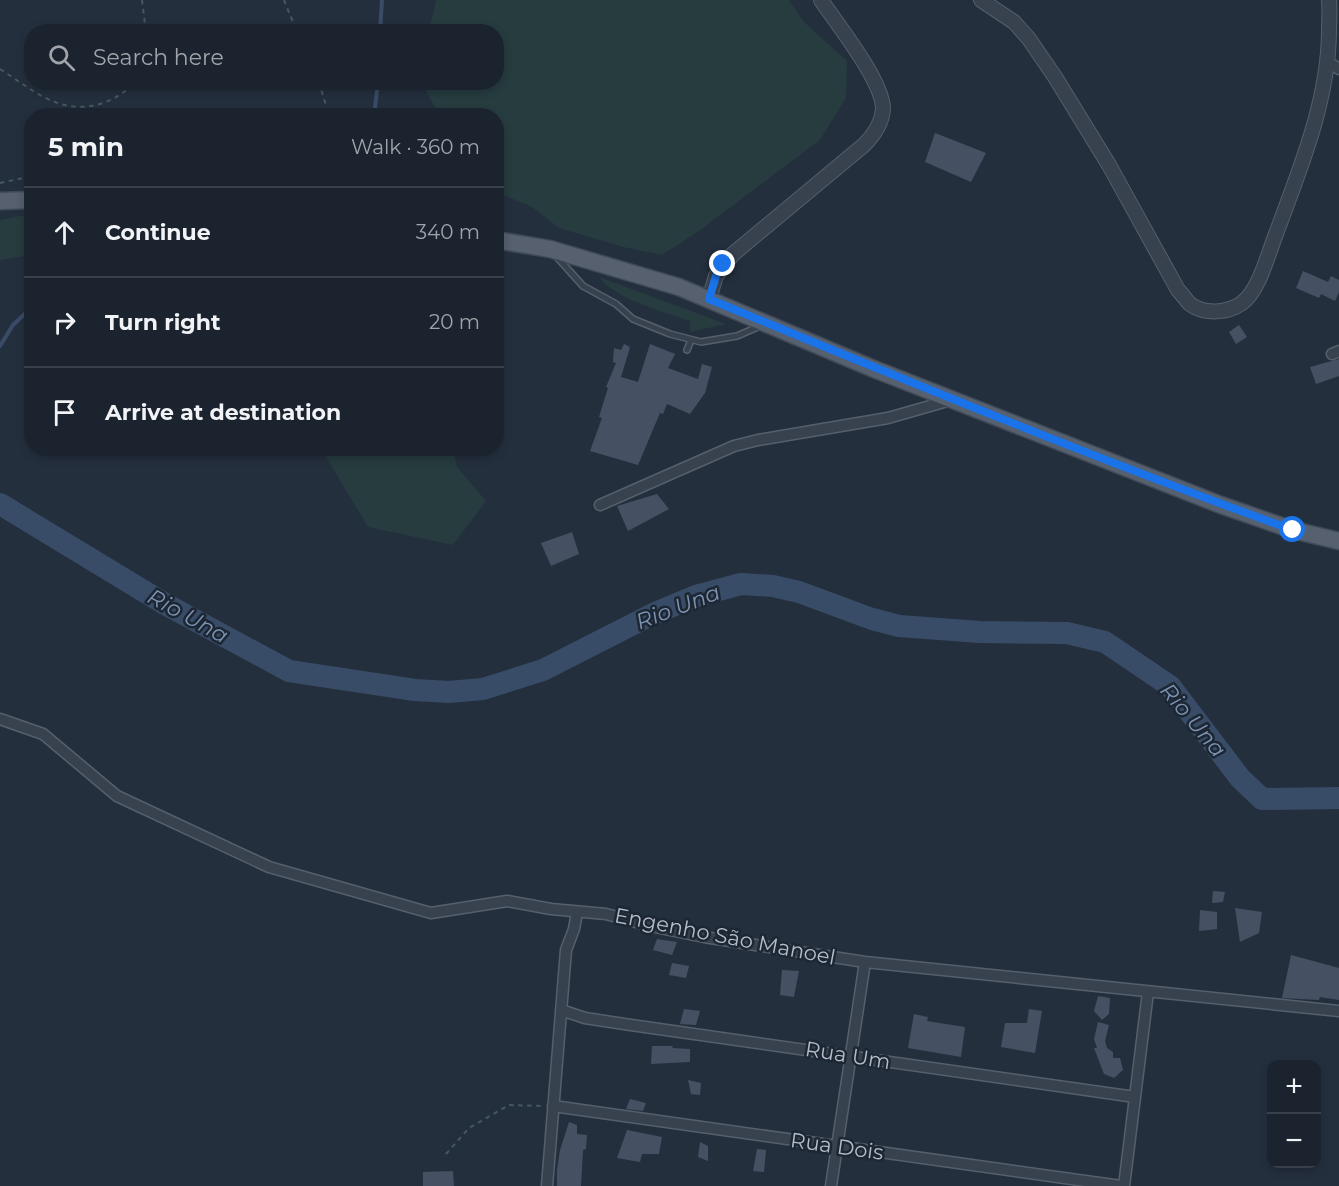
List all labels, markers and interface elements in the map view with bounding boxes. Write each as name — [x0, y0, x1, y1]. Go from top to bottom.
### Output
search box — [24, 24, 504, 90]
icon: search — [45, 41, 78, 74]
text: Search here — [93, 44, 224, 71]
text: 5 min — [48, 131, 124, 163]
text: Walk · 360 m — [351, 135, 480, 159]
icon: ahead — [48, 216, 81, 249]
text: Continue — [105, 219, 211, 246]
text: 340 m — [416, 220, 480, 244]
route end — [709, 250, 735, 276]
icon: right — [48, 306, 81, 339]
text: Turn right — [105, 309, 220, 336]
text: 20 m — [429, 310, 480, 334]
icon: arrive — [48, 396, 81, 429]
text: Arrive at destination — [105, 399, 341, 426]
route start — [1279, 516, 1305, 542]
water label: Rio Una — [632, 579, 724, 635]
water label: Rio Una — [143, 583, 233, 649]
water label: Rio Una — [1154, 678, 1232, 762]
street label: Engenho São Manoel — [612, 902, 838, 970]
street label: Rua Um — [804, 1036, 892, 1074]
map controls — [1267, 1060, 1321, 1168]
button: + — [1267, 1060, 1321, 1114]
button: − — [1267, 1114, 1321, 1168]
street label: Rua Dois — [789, 1127, 885, 1165]

